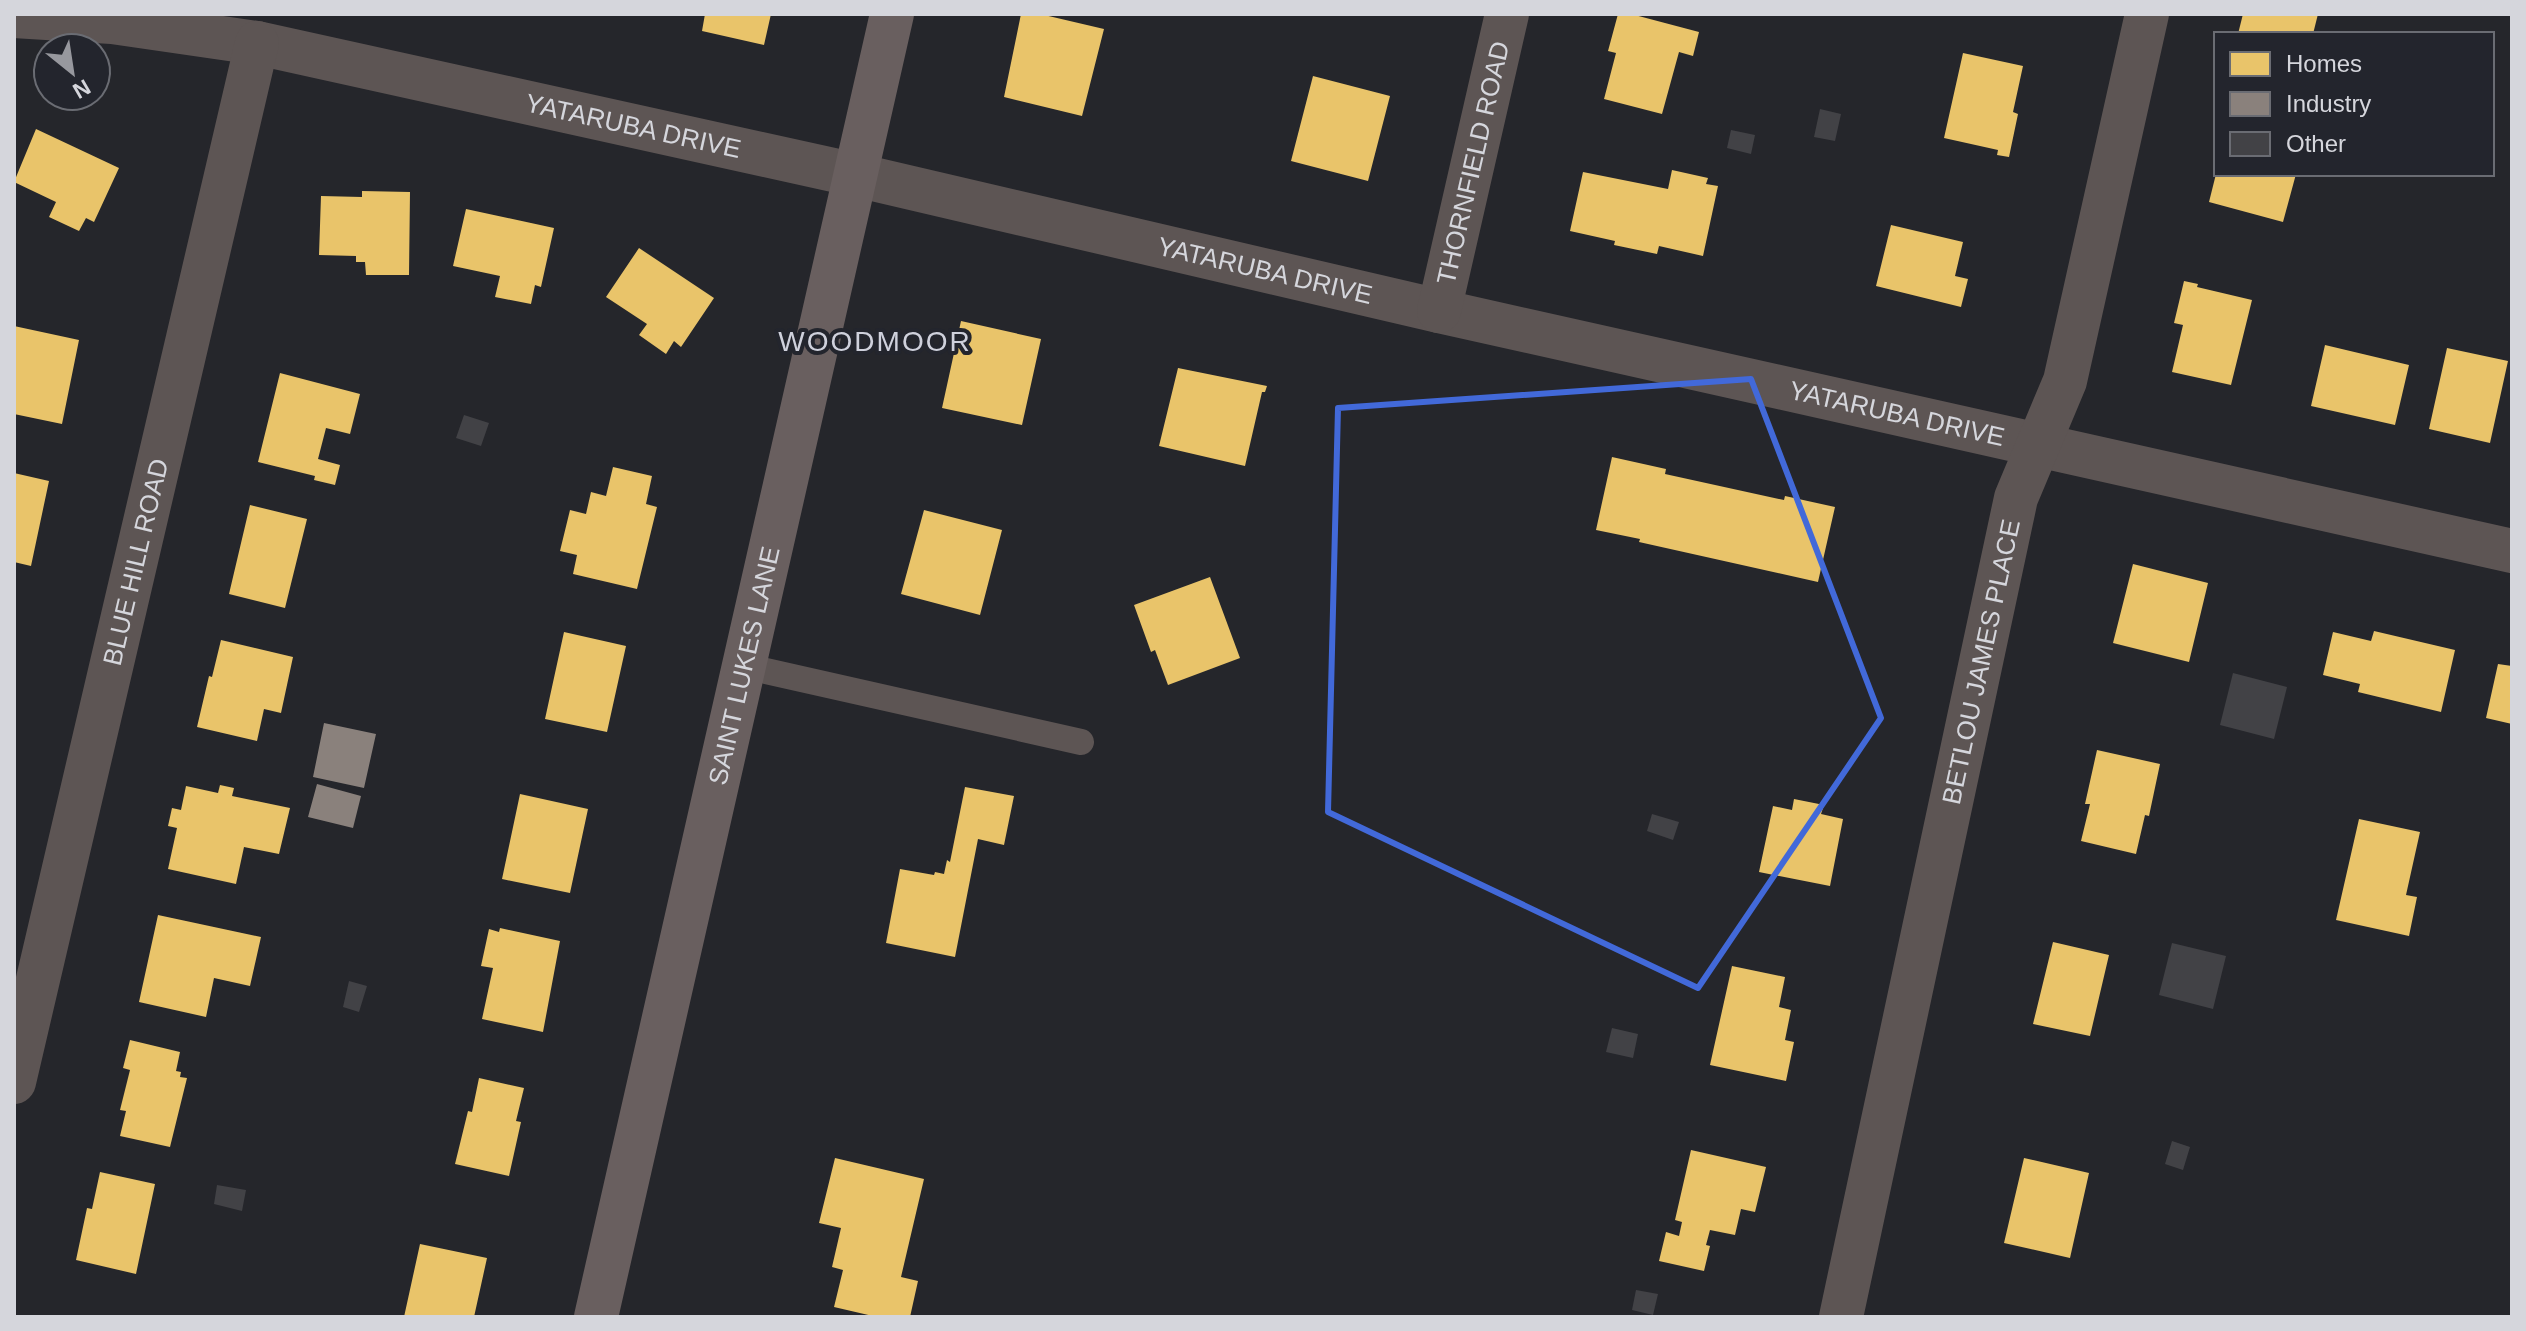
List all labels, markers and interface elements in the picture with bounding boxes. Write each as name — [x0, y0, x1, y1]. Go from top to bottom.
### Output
north arrow — [32, 32, 112, 112]
legend — [2214, 32, 2494, 176]
street label: THORNFIELD ROAD — [1431, 38, 1515, 287]
text: Homes — [2286, 50, 2362, 77]
text: N — [69, 74, 95, 104]
street label: YATARUBA DRIVE — [523, 88, 744, 164]
text: Industry — [2286, 90, 2371, 117]
text: Other — [2286, 130, 2346, 157]
street label: YATARUBA DRIVE — [1155, 231, 1375, 310]
district label: WOODMOOR — [778, 326, 972, 357]
street label: YATARUBA DRIVE — [1786, 375, 2007, 452]
street label: BLUE HILL ROAD — [97, 456, 174, 668]
street label: BETLOU JAMES PLACE — [1936, 517, 2026, 807]
street label: SAINT LUKES LANE — [702, 543, 786, 788]

